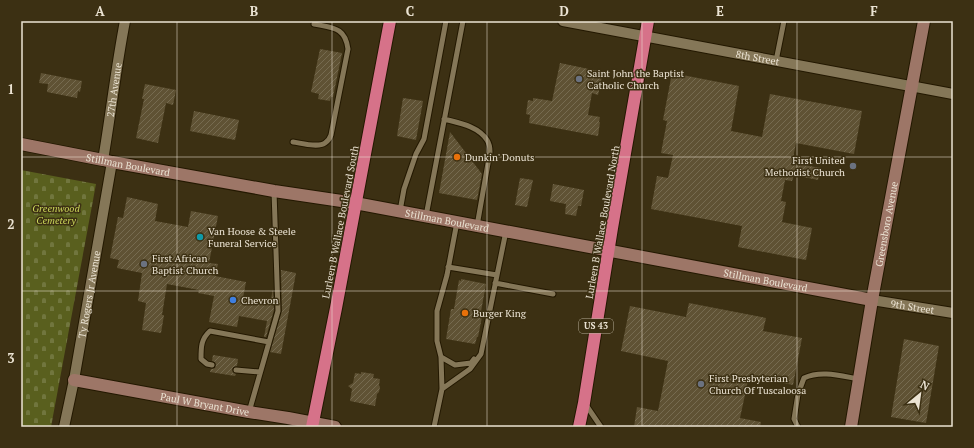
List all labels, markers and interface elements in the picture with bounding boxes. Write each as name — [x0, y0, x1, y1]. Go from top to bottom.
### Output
text: A — [95, 2, 105, 20]
text: B — [250, 2, 258, 20]
text: C — [406, 2, 414, 20]
text: D — [559, 2, 569, 20]
text: E — [716, 2, 724, 20]
text: F — [870, 2, 878, 20]
street label: 8th Street — [735, 47, 781, 68]
street label: 27th Avenue — [104, 62, 125, 118]
place label: Saint John the Baptist Catholic Church — [587, 67, 685, 92]
marker: Saint John the Baptist Catholic Church — [574, 74, 584, 84]
text: 1 — [7, 80, 15, 98]
street label: Lurleen B Wallace Boulevard North — [583, 144, 622, 300]
street label: Lurleen B Wallace Boulevard South — [319, 145, 362, 300]
street label: Stillman Boulevard — [85, 151, 171, 179]
place label: Dunkin' Donuts — [465, 151, 534, 164]
marker: Dunkin' Donuts — [452, 152, 462, 162]
place label: First United Methodist Church — [765, 154, 845, 179]
marker: First United Methodist Church — [848, 161, 858, 171]
street label: Greensboro Avenue — [872, 180, 901, 268]
park label: Greenwood Cemetery — [32, 202, 80, 227]
street label: Stillman Boulevard — [404, 207, 491, 235]
text: 2 — [7, 215, 15, 233]
place label: Van Hoose & Steele Funeral Service — [208, 225, 296, 250]
marker: Van Hoose & Steele Funeral Service — [195, 232, 205, 242]
street label: Ty Rogers Jr Avenue — [75, 250, 103, 339]
place label: First African Baptist Church — [152, 252, 218, 277]
marker: First African Baptist Church — [139, 259, 149, 269]
street label: Stillman Boulevard — [723, 266, 809, 295]
place label: Chevron — [241, 294, 279, 307]
marker: Chevron — [228, 295, 238, 305]
street label: 9th Street — [890, 297, 935, 317]
place label: Burger King — [473, 307, 527, 320]
marker: Burger King — [460, 308, 470, 318]
road number: US 43 — [579, 319, 613, 333]
text: 3 — [7, 349, 15, 367]
place label: First Presbyterian Church Of Tuscaloosa — [709, 372, 806, 397]
north arrow — [900, 374, 940, 414]
text: N — [918, 377, 932, 394]
marker: First Presbyterian Church Of Tuscaloosa — [696, 379, 706, 389]
street label: Paul W Bryant Drive — [159, 390, 250, 419]

